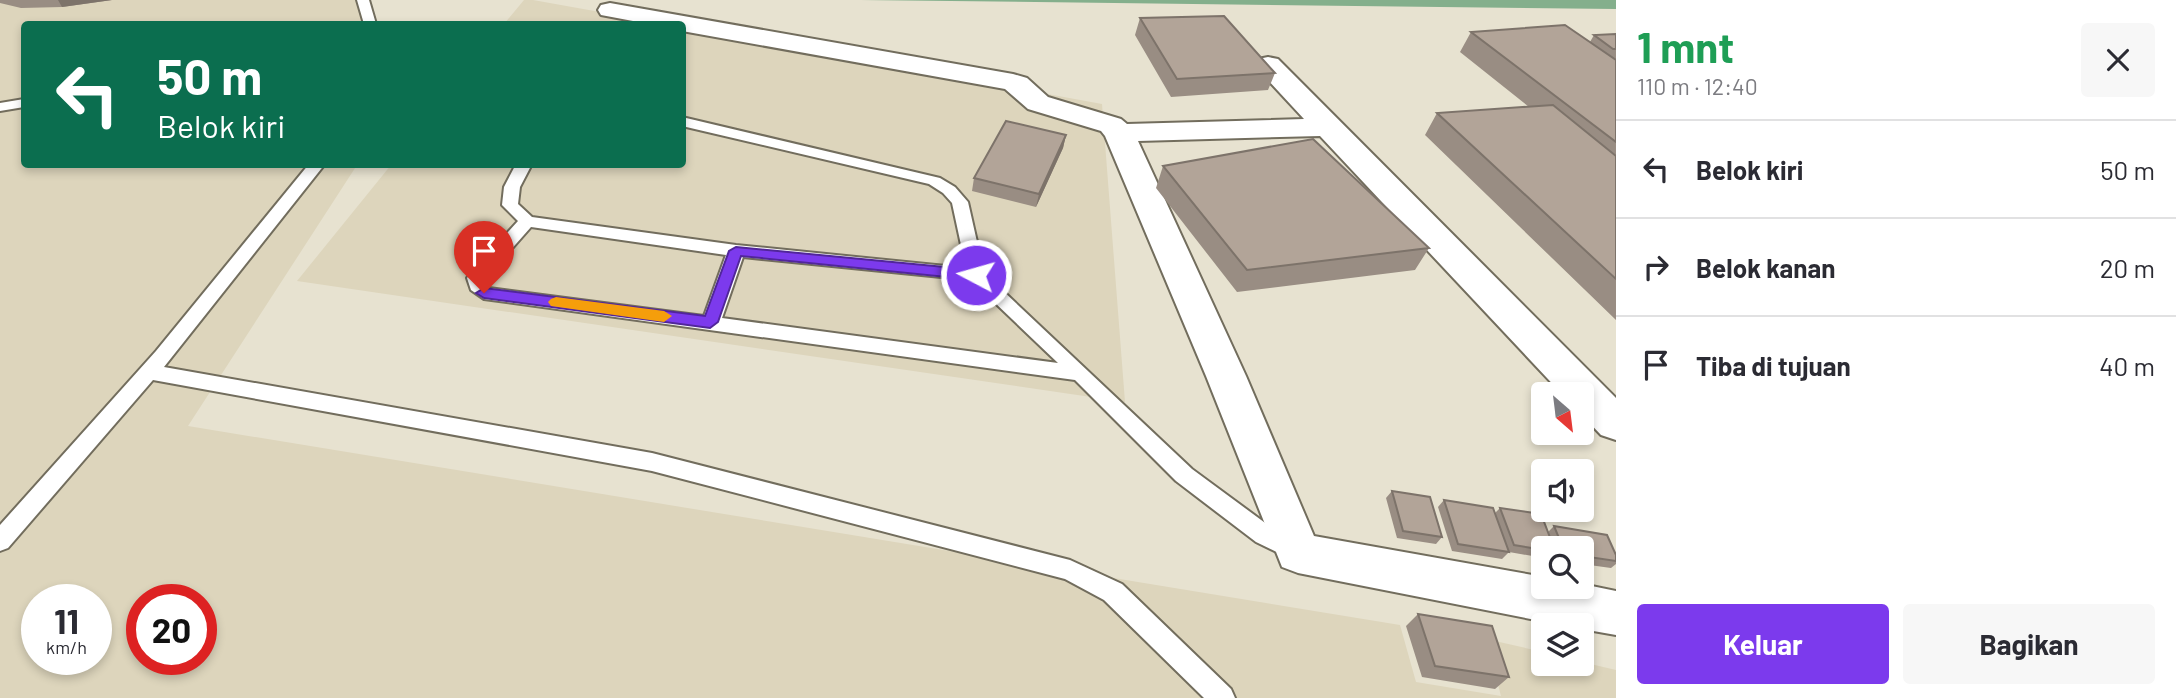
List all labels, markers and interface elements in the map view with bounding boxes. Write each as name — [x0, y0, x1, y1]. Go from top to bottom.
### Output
text: 1 mnt — [1637, 21, 1734, 71]
button: close — [2081, 23, 2155, 97]
text: 50 m — [157, 46, 262, 105]
icon: left — [42, 49, 133, 140]
text: 110 m · 12:40 — [1637, 72, 1758, 100]
text: Belok kiri — [157, 106, 285, 144]
icon: left — [1637, 150, 1675, 188]
text: Belok kiri — [1696, 154, 1803, 185]
text: 50 m — [2100, 154, 2155, 185]
pin — [454, 221, 514, 293]
icon: arrive — [465, 232, 503, 270]
position arrow — [939, 238, 1013, 312]
icon: right — [1637, 248, 1675, 286]
text: Belok kanan — [1696, 252, 1835, 283]
text: 20 m — [2100, 252, 2155, 283]
icon: arrive — [1637, 346, 1675, 384]
text: Tiba di tujuan — [1696, 350, 1851, 381]
text: 40 m — [2099, 350, 2155, 381]
north arrow — [1531, 382, 1594, 444]
map controls — [1531, 382, 1594, 676]
button: sound — [1531, 459, 1594, 522]
button: search — [1531, 536, 1594, 599]
speed limit sign: 20 — [126, 584, 217, 675]
text: 11 — [54, 599, 79, 641]
button: Keluar — [1637, 604, 1889, 684]
button: Bagikan — [1903, 604, 2155, 684]
button: layers — [1531, 613, 1594, 676]
text: km/h — [46, 636, 87, 658]

